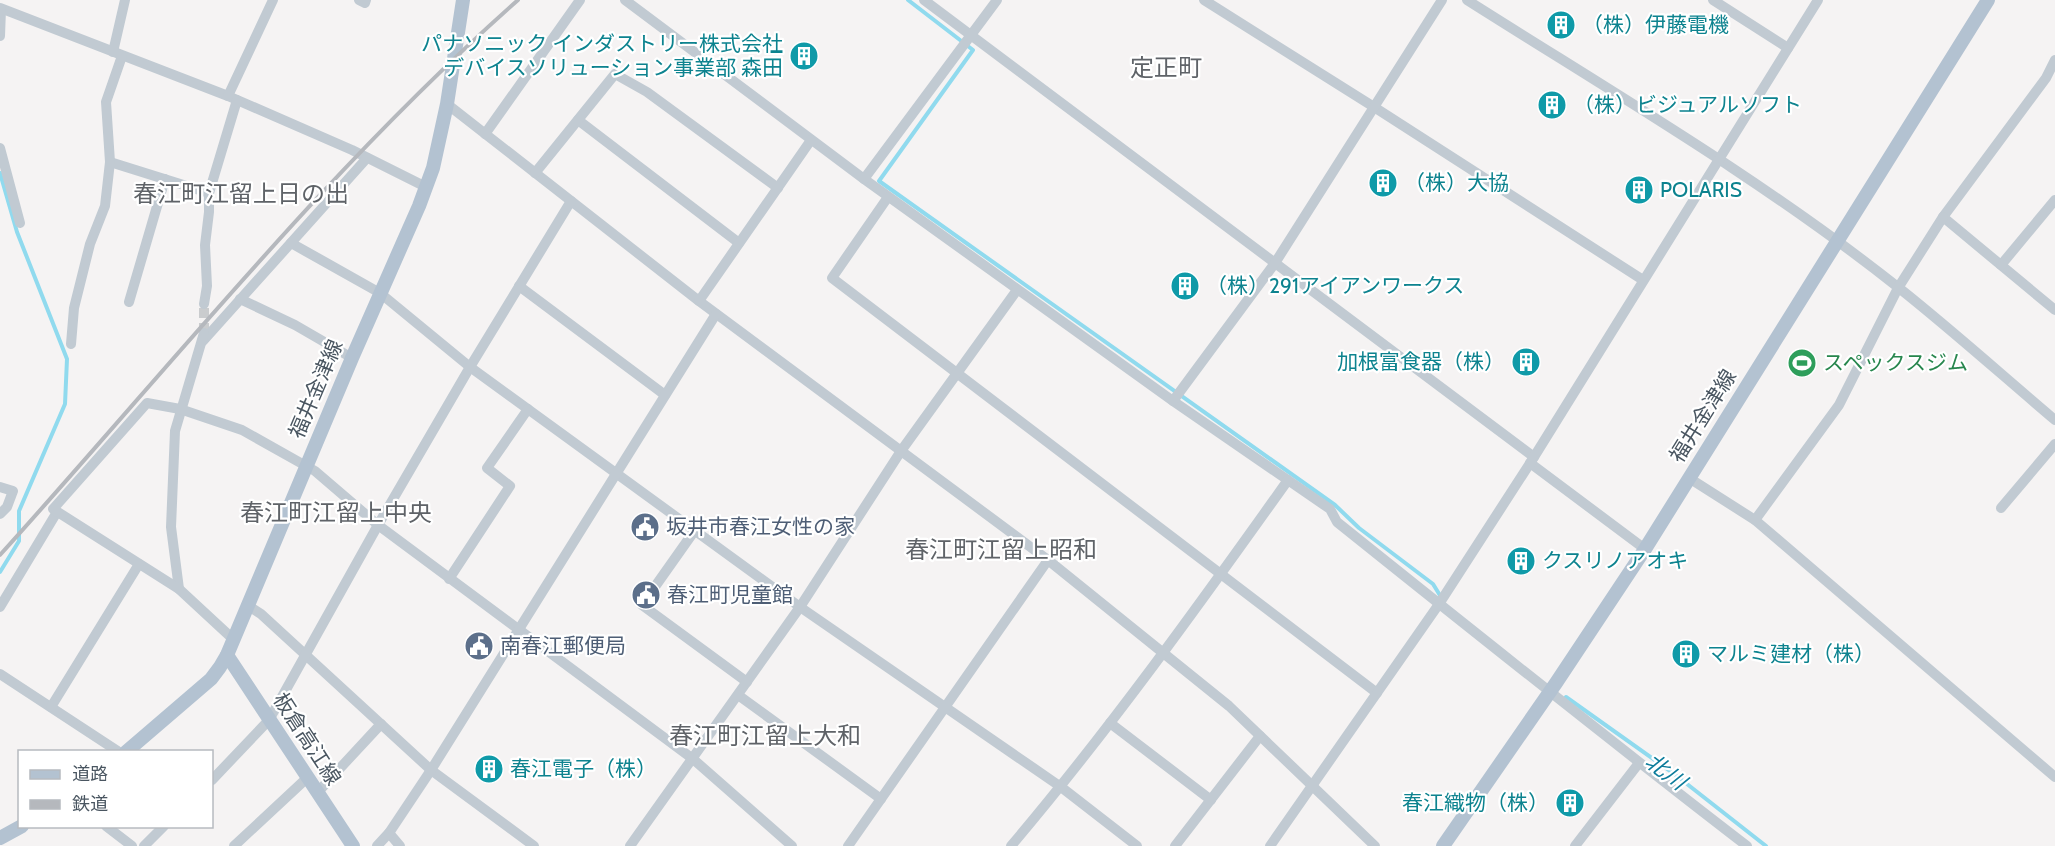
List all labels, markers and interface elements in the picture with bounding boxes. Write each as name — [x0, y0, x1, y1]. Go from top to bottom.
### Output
building icon: （株）伊藤電機 — [1545, 9, 1577, 41]
place label: （株）伊藤電機 — [1582, 12, 1729, 37]
place label: パナソニック インダストリー株式会社 デバイスソリューション事業部 森田 — [421, 31, 783, 80]
building icon: パナソニック インダストリー株式会社 デバイスソリューション事業部 森田 — [788, 40, 820, 72]
district label: 定正町 — [1130, 53, 1202, 82]
building icon: （株）ビジュアルソフト — [1536, 89, 1568, 121]
place label: （株）ビジュアルソフト — [1573, 92, 1802, 117]
building icon: （株）大協 — [1367, 167, 1399, 199]
place label: （株）大協 — [1404, 170, 1509, 195]
building icon: POLARIS — [1623, 174, 1655, 206]
place label: POLARIS — [1660, 177, 1742, 202]
district label: 春江町江留上日の出 — [133, 179, 349, 208]
building icon: （株）291アイアンワークス — [1169, 270, 1201, 302]
place label: （株）291アイアンワークス — [1206, 273, 1464, 298]
street label: 福井金津線 — [284, 336, 348, 442]
building icon: 加根富食器（株） — [1510, 346, 1542, 378]
sports icon: スペックスジム — [1786, 347, 1818, 379]
place label: 加根富食器（株） — [1337, 349, 1505, 374]
place label: スペックスジム — [1823, 350, 1968, 375]
street label: 福井金津線 — [1664, 365, 1741, 467]
district label: 春江町江留上中央 — [240, 498, 432, 527]
public building icon: 坂井市春江女性の家 — [629, 511, 661, 543]
place label: 坂井市春江女性の家 — [666, 514, 855, 539]
district label: 春江町江留上昭和 — [905, 535, 1097, 564]
building icon: クスリノアオキ — [1505, 545, 1537, 577]
place label: クスリノアオキ — [1542, 548, 1688, 573]
public building icon: 春江町児童館 — [630, 579, 662, 611]
place label: 春江町児童館 — [667, 582, 793, 607]
public building icon: 南春江郵便局 — [463, 630, 495, 662]
place label: 南春江郵便局 — [500, 633, 626, 658]
building icon: マルミ建材（株） — [1670, 638, 1702, 670]
place label: マルミ建材（株） — [1707, 641, 1875, 666]
street label: 板倉高江線 — [268, 688, 346, 790]
district label: 春江町江留上大和 — [669, 721, 861, 750]
water label: 北川 — [1640, 747, 1693, 797]
legend — [18, 750, 213, 828]
building icon: 春江電子（株） — [473, 753, 505, 785]
place label: 春江電子（株） — [510, 756, 657, 781]
text: 道路 — [72, 763, 108, 785]
building icon: 春江織物（株） — [1554, 787, 1586, 819]
place label: 春江織物（株） — [1402, 790, 1549, 815]
text: 鉄道 — [72, 793, 108, 815]

